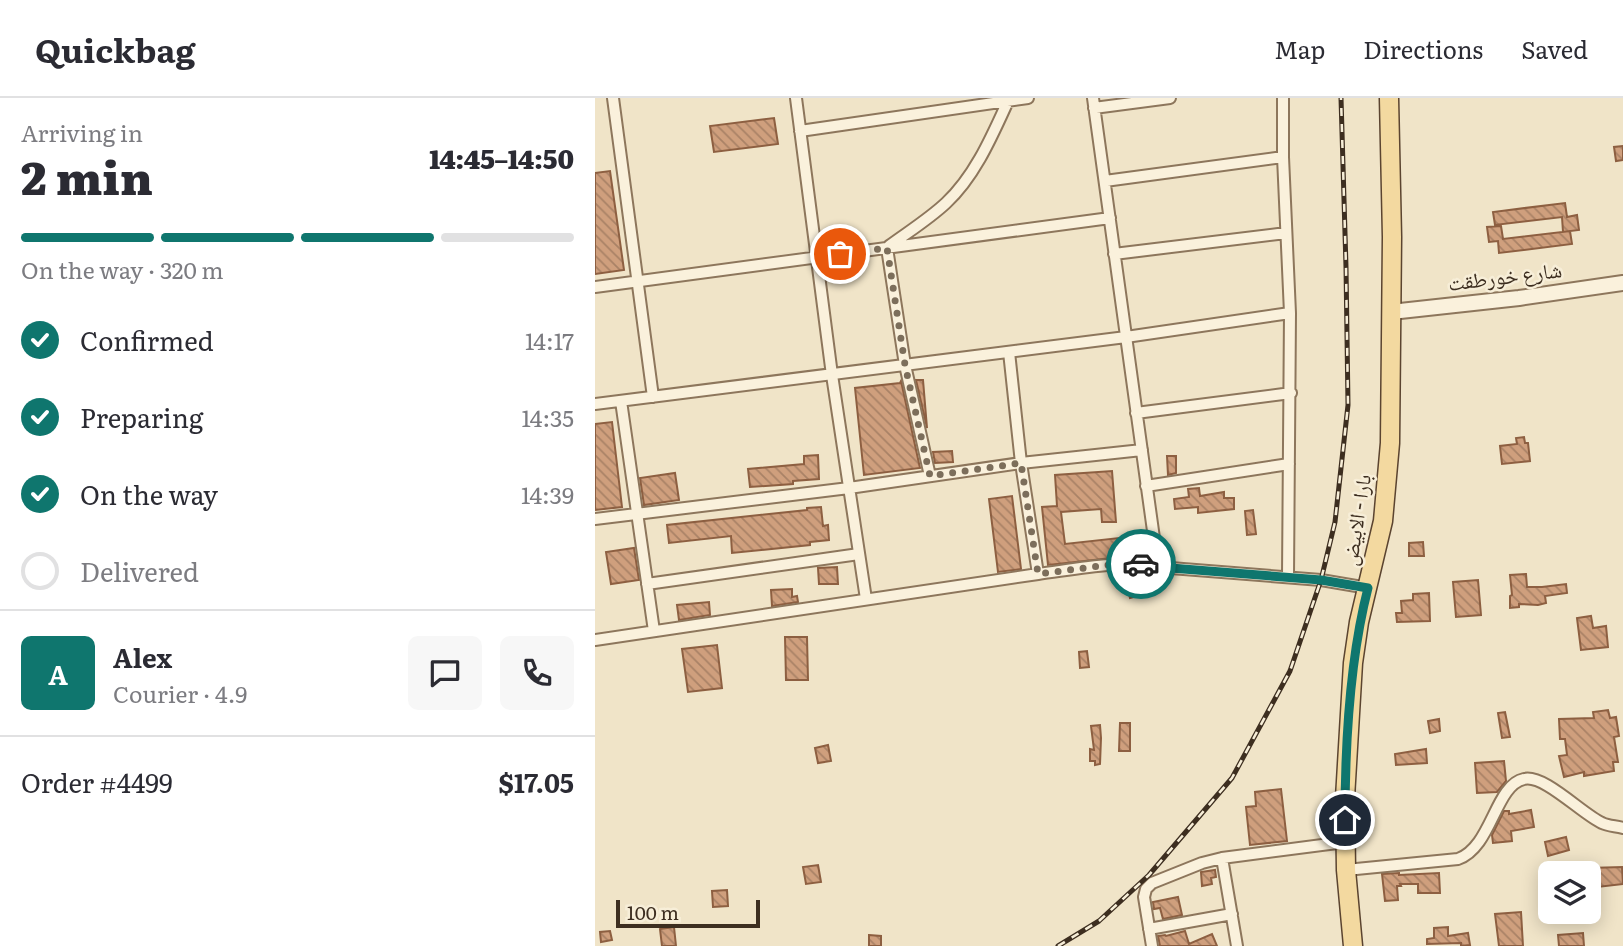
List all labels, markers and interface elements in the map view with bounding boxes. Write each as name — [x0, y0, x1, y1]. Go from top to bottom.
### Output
text: Quickbag — [35, 24, 195, 73]
text: Map — [1274, 31, 1325, 66]
text: Directions — [1363, 31, 1483, 66]
text: Saved — [1521, 31, 1588, 66]
text: Arriving in — [21, 115, 143, 149]
text: 14:45–14:50 — [429, 138, 574, 177]
text: 2 min — [21, 141, 153, 209]
pin — [810, 224, 870, 284]
icon: bag — [821, 235, 859, 273]
text: On the way · 320 m — [21, 252, 224, 286]
street label: شارع خورطقت — [1446, 252, 1563, 297]
text: Confirmed — [80, 320, 214, 359]
icon: check — [21, 321, 59, 359]
text: 14:17 — [525, 323, 574, 357]
text: Preparing — [80, 397, 203, 436]
icon: check — [21, 398, 59, 436]
text: 14:35 — [521, 400, 574, 434]
street label: بارا - الابيض — [1332, 472, 1377, 568]
text: On the way — [80, 474, 218, 513]
icon: check — [21, 475, 59, 513]
text: 14:39 — [521, 477, 574, 511]
courier — [1106, 529, 1176, 599]
icon: car — [1122, 545, 1160, 583]
text: Delivered — [80, 551, 199, 590]
button: chat — [408, 636, 482, 710]
button: phone — [500, 636, 574, 710]
text: Alex — [113, 637, 172, 676]
text: A — [48, 654, 68, 693]
text: Courier · 4.9 — [113, 676, 247, 710]
text: Order #4499 — [21, 762, 173, 801]
text: $17.05 — [499, 762, 574, 801]
pin — [1315, 790, 1375, 850]
icon: home — [1326, 801, 1364, 839]
map controls — [1538, 861, 1601, 924]
button: layers — [1538, 861, 1601, 924]
scale bar — [616, 897, 759, 929]
text: 100 m — [627, 898, 679, 926]

